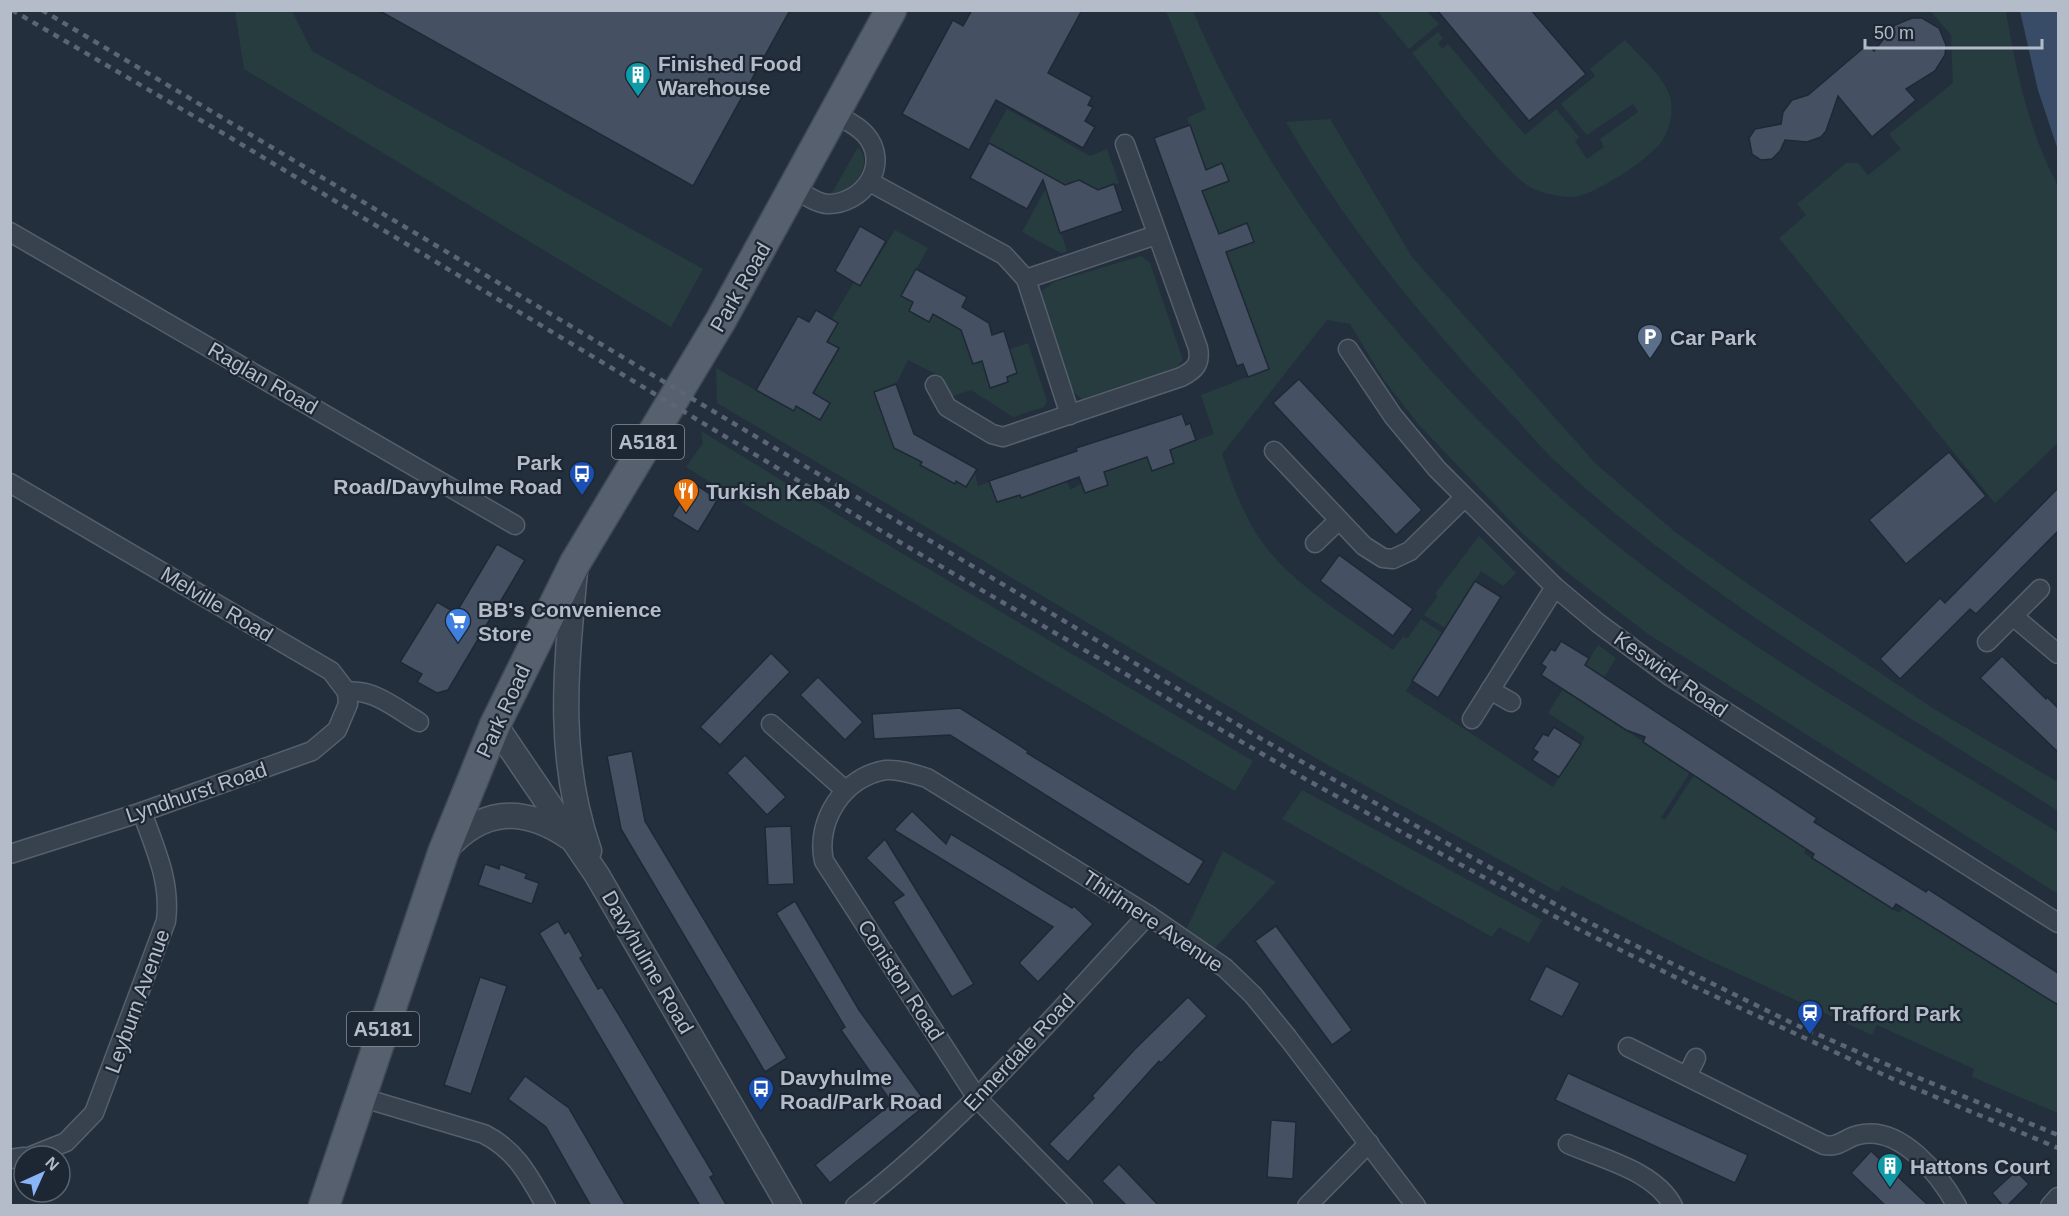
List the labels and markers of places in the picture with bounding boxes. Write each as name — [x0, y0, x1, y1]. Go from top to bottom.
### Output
place label: Finished Food Warehouse — [658, 52, 801, 99]
building icon: Finished Food Warehouse — [623, 60, 653, 98]
parking icon: Car Park — [1635, 322, 1665, 360]
place label: Car Park — [1670, 326, 1757, 349]
place label: Park Road/Davyhulme Road — [333, 451, 562, 498]
bus stop icon: Park Road/Davyhulme Road — [567, 459, 597, 497]
restaurant icon: Turkish Kebab — [671, 476, 701, 514]
place label: Turkish Kebab — [706, 480, 850, 503]
place label: BB's Convenience Store — [478, 598, 662, 645]
supermarket icon: BB's Convenience Store — [443, 606, 473, 644]
station icon: Trafford Park — [1795, 998, 1825, 1036]
place label: Trafford Park — [1830, 1002, 1961, 1025]
place label: Davyhulme Road/Park Road — [780, 1066, 942, 1113]
bus stop icon: Davyhulme Road/Park Road — [746, 1074, 776, 1112]
building icon: Hattons Court — [1875, 1151, 1905, 1189]
place label: Hattons Court — [1910, 1155, 2050, 1178]

